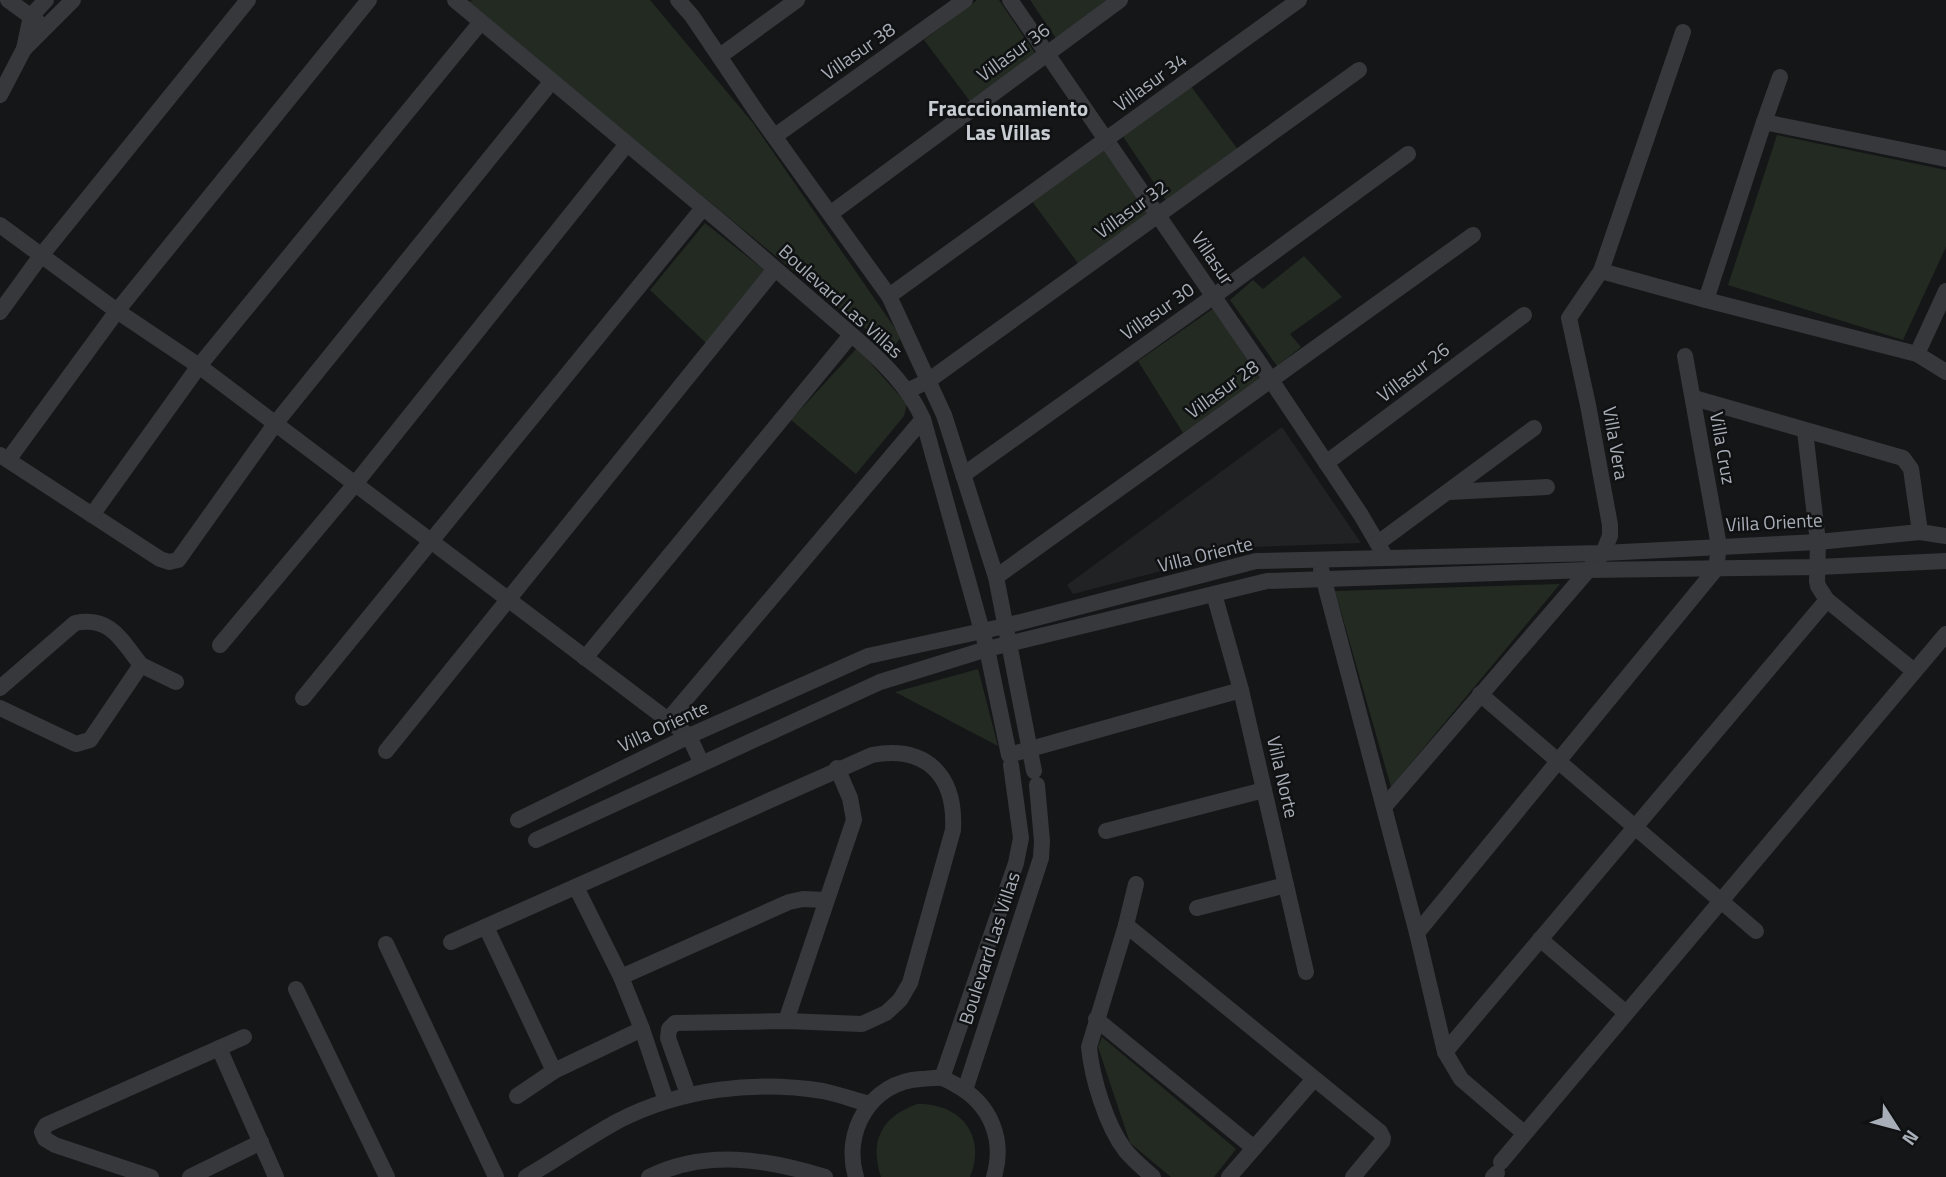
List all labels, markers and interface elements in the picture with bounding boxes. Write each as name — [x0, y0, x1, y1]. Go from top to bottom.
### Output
street label: Villasur 38 — [815, 14, 901, 87]
street label: Villasur 36 — [970, 15, 1055, 88]
street label: Villasur 34 — [1107, 45, 1192, 118]
district label: Fracccionamiento Las Villas — [928, 92, 1088, 148]
street label: Villasur 32 — [1088, 172, 1173, 245]
street label: Villasur — [1185, 225, 1242, 291]
street label: Boulevard Las Villas — [773, 237, 910, 365]
street label: Villasur 30 — [1114, 274, 1200, 347]
street label: Villasur 26 — [1370, 335, 1455, 409]
street label: Villasur 28 — [1179, 352, 1265, 425]
street label: Villa Vera — [1596, 404, 1637, 482]
street label: Villa Cruz — [1703, 409, 1744, 487]
street label: Villa Oriente — [1725, 504, 1823, 539]
street label: Villa Oriente — [1154, 528, 1255, 579]
street label: Villa Oriente — [613, 692, 713, 759]
street label: Villa Norte — [1260, 733, 1307, 821]
street label: Boulevard Las Villas — [950, 868, 1027, 1028]
north arrow — [1862, 1093, 1932, 1163]
text: N — [1896, 1124, 1927, 1152]

